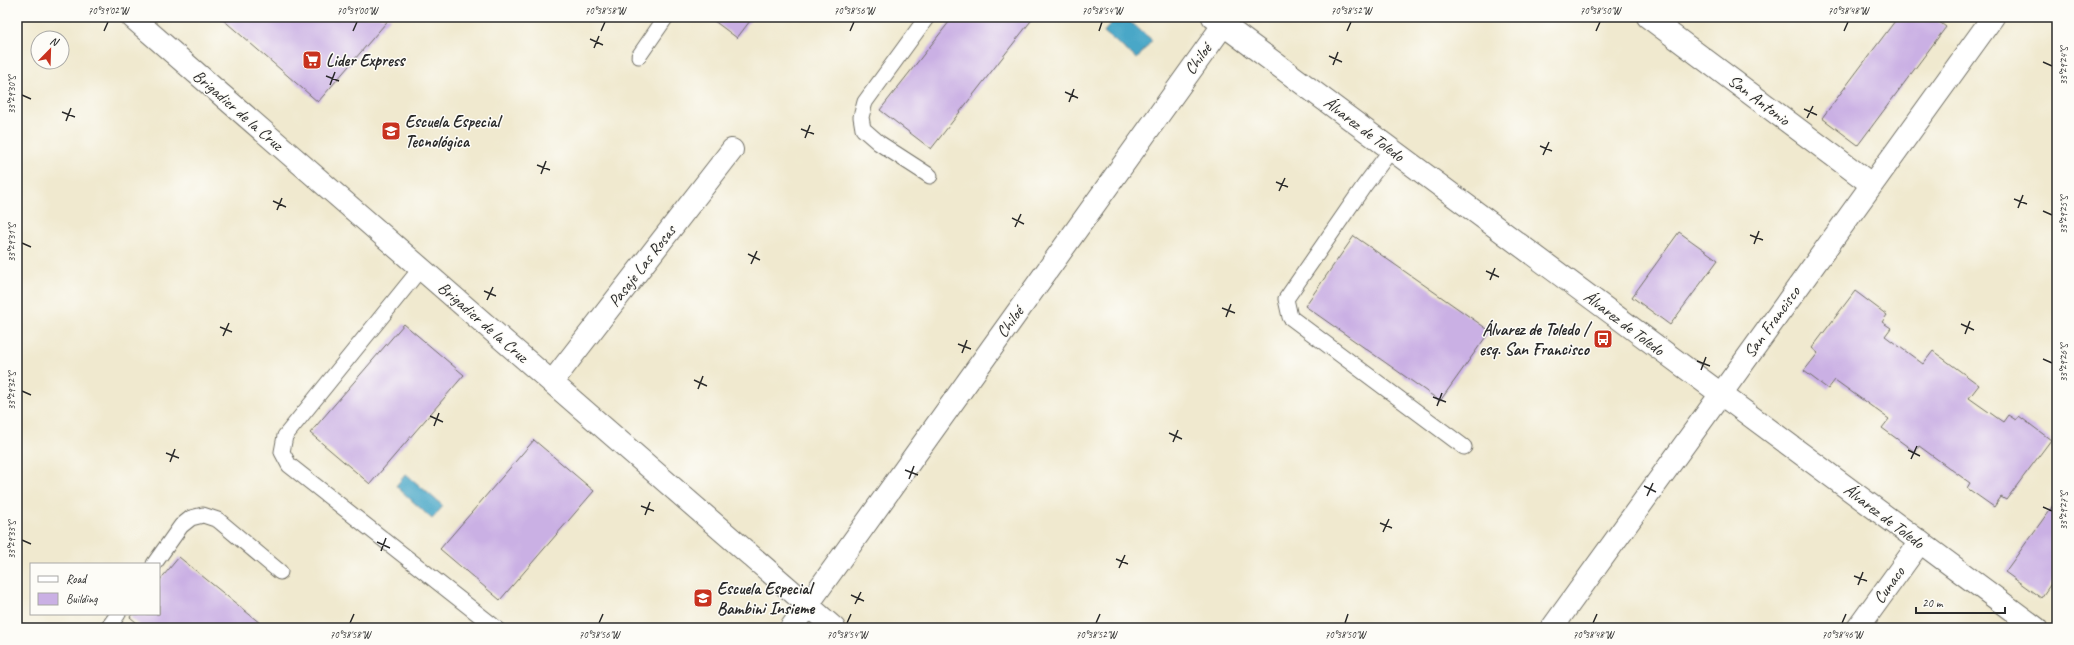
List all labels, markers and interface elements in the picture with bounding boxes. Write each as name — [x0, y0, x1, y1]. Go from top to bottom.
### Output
text: 70°39'02"W — [88, 4, 130, 17]
text: 70°39'00"W — [337, 4, 379, 17]
text: 70°38'58"W — [585, 4, 627, 17]
text: 70°38'56"W — [834, 4, 876, 17]
text: 70°38'54"W — [1082, 4, 1124, 17]
text: 70°38'52"W — [1331, 4, 1373, 17]
text: 70°38'50"W — [1580, 4, 1622, 17]
text: 70°38'48"W — [1828, 4, 1870, 17]
north arrow — [30, 30, 70, 70]
text: N — [48, 33, 62, 49]
street label: Chiloé — [1180, 37, 1218, 79]
text: 33°29'24"S — [2057, 45, 2070, 85]
supermarket icon: Lider Express — [301, 49, 323, 71]
place label: Lider Express — [326, 50, 407, 71]
street label: Brigadier de la Cruz — [189, 65, 289, 156]
street label: San Antonio — [1724, 70, 1795, 131]
text: 33°29'30"S — [5, 74, 18, 114]
street label: Álvarez de Toledo — [1320, 91, 1410, 167]
place label: Escuela Especial Tecnológica — [405, 111, 503, 152]
school or university icon: Escuela Especial Tecnológica — [380, 120, 402, 142]
text: 33°29'25"S — [2057, 194, 2070, 234]
street label: Pasaje Las Rosas — [604, 220, 681, 311]
text: 33°29'31"S — [5, 222, 18, 262]
street label: Brigadier de la Cruz — [434, 277, 534, 368]
street label: San Francisco — [1739, 282, 1805, 362]
street label: Álvarez de Toledo — [1580, 285, 1670, 361]
street label: Chiloé — [992, 300, 1030, 342]
place label: Álvarez de Toledo / esq. San Francisco — [1479, 319, 1592, 360]
bus stop icon: Álvarez de Toledo / esq. San Francisco — [1592, 328, 1614, 350]
text: 33°29'26"S — [2057, 342, 2070, 382]
text: 33°29'32"S — [5, 370, 18, 410]
street label: Álvarez de Toledo — [1840, 478, 1930, 554]
text: 33°29'27"S — [2057, 490, 2070, 530]
text: 33°29'33"S — [5, 519, 18, 559]
street label: Cunaco — [1869, 562, 1910, 608]
legend — [30, 563, 160, 615]
text: Road — [66, 571, 88, 587]
place label: Escuela Especial Bambini Insieme — [717, 578, 815, 619]
school or university icon: Escuela Especial Bambini Insieme — [692, 587, 714, 609]
scale bar — [1916, 589, 2005, 615]
text: Building — [66, 591, 98, 607]
text: 20 m — [1922, 595, 1944, 611]
text: 70°38'58"W — [330, 628, 372, 641]
text: 70°38'56"W — [579, 628, 621, 641]
text: 70°38'54"W — [827, 628, 869, 641]
text: 70°38'52"W — [1076, 628, 1118, 641]
text: 70°38'50"W — [1325, 628, 1367, 641]
text: 70°38'48"W — [1573, 628, 1615, 641]
text: 70°38'46"W — [1822, 628, 1864, 641]

